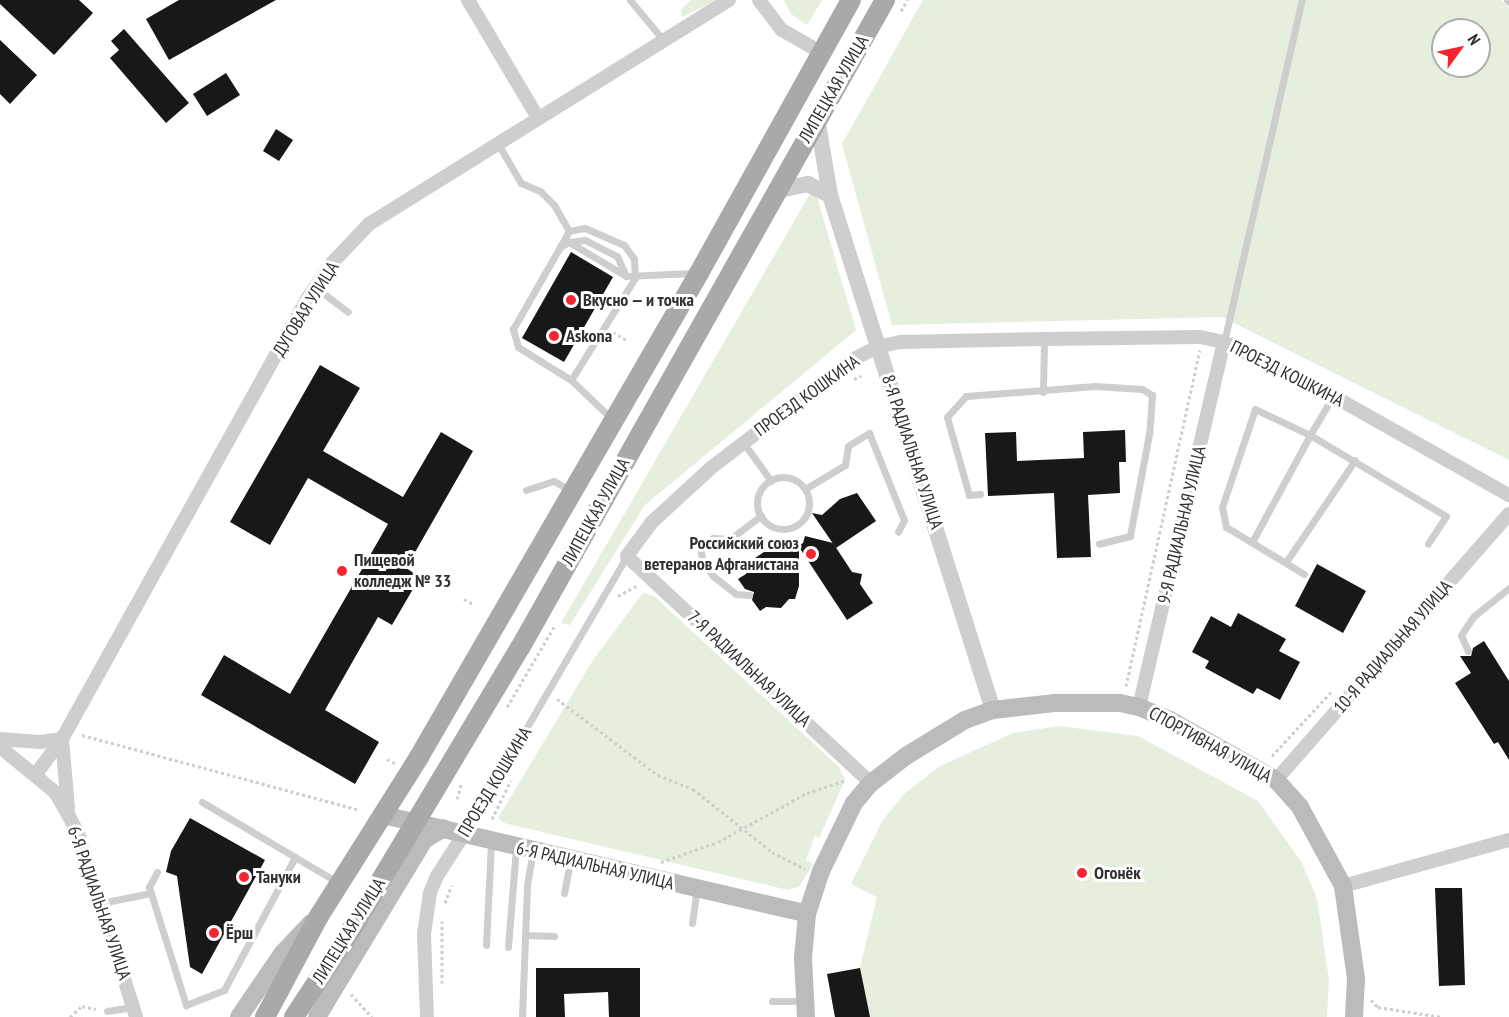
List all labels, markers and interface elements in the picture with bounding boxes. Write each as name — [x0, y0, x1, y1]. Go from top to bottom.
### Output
north arrow — [1431, 18, 1491, 78]
text: N — [1464, 30, 1485, 48]
street label: ЛИПЕЦКАЯ УЛИЦА — [794, 31, 874, 147]
street label: ДУГОВАЯ УЛИЦА — [268, 258, 344, 360]
place label: Вкусно — и точка — [583, 289, 696, 311]
marker: Вкусно — и точка — [564, 293, 578, 307]
place label: Askona — [566, 325, 612, 347]
marker: Askona — [547, 329, 561, 343]
street label: ПРОЕЗД КОШКИНА — [1227, 336, 1347, 412]
street label: ПРОЕЗД КОШКИНА — [750, 351, 864, 441]
street label: 8-Я РАДИАЛЬНАЯ УЛИЦА — [877, 372, 947, 532]
street label: 9-Я РАДИАЛЬНАЯ УЛИЦА — [1153, 444, 1211, 606]
street label: ЛИПЕЦКАЯ УЛИЦА — [557, 454, 635, 570]
place label: Российский союз ветеранов Афганистана — [644, 533, 799, 576]
marker: Российский союз ветеранов Афганистана — [804, 547, 818, 561]
place label: Пищевой колледж № 33 — [354, 550, 451, 592]
marker: Пищевой колледж № 33 — [335, 564, 349, 578]
street label: 10-Я РАДИАЛЬНАЯ УЛИЦА — [1329, 576, 1457, 718]
street label: 7-Я РАДИАЛЬНАЯ УЛИЦА — [683, 606, 815, 732]
street label: СПОРТИВНАЯ УЛИЦА — [1145, 702, 1275, 788]
street label: ПРОЕЗД КОШКИНА — [454, 723, 536, 841]
street label: 6-Я РАДИАЛЬНАЯ УЛИЦА — [62, 823, 136, 983]
street label: 6-Я РАДИАЛЬНАЯ УЛИЦА — [514, 837, 676, 895]
place label: Огонёк — [1094, 862, 1140, 884]
place label: Тануки — [256, 866, 301, 888]
marker: Огонёк — [1075, 866, 1089, 880]
marker: Тануки — [237, 870, 251, 884]
street label: ЛИПЕЦКАЯ УЛИЦА — [308, 874, 390, 988]
place label: Ёрш — [226, 922, 253, 944]
marker: Ёрш — [207, 926, 221, 940]

